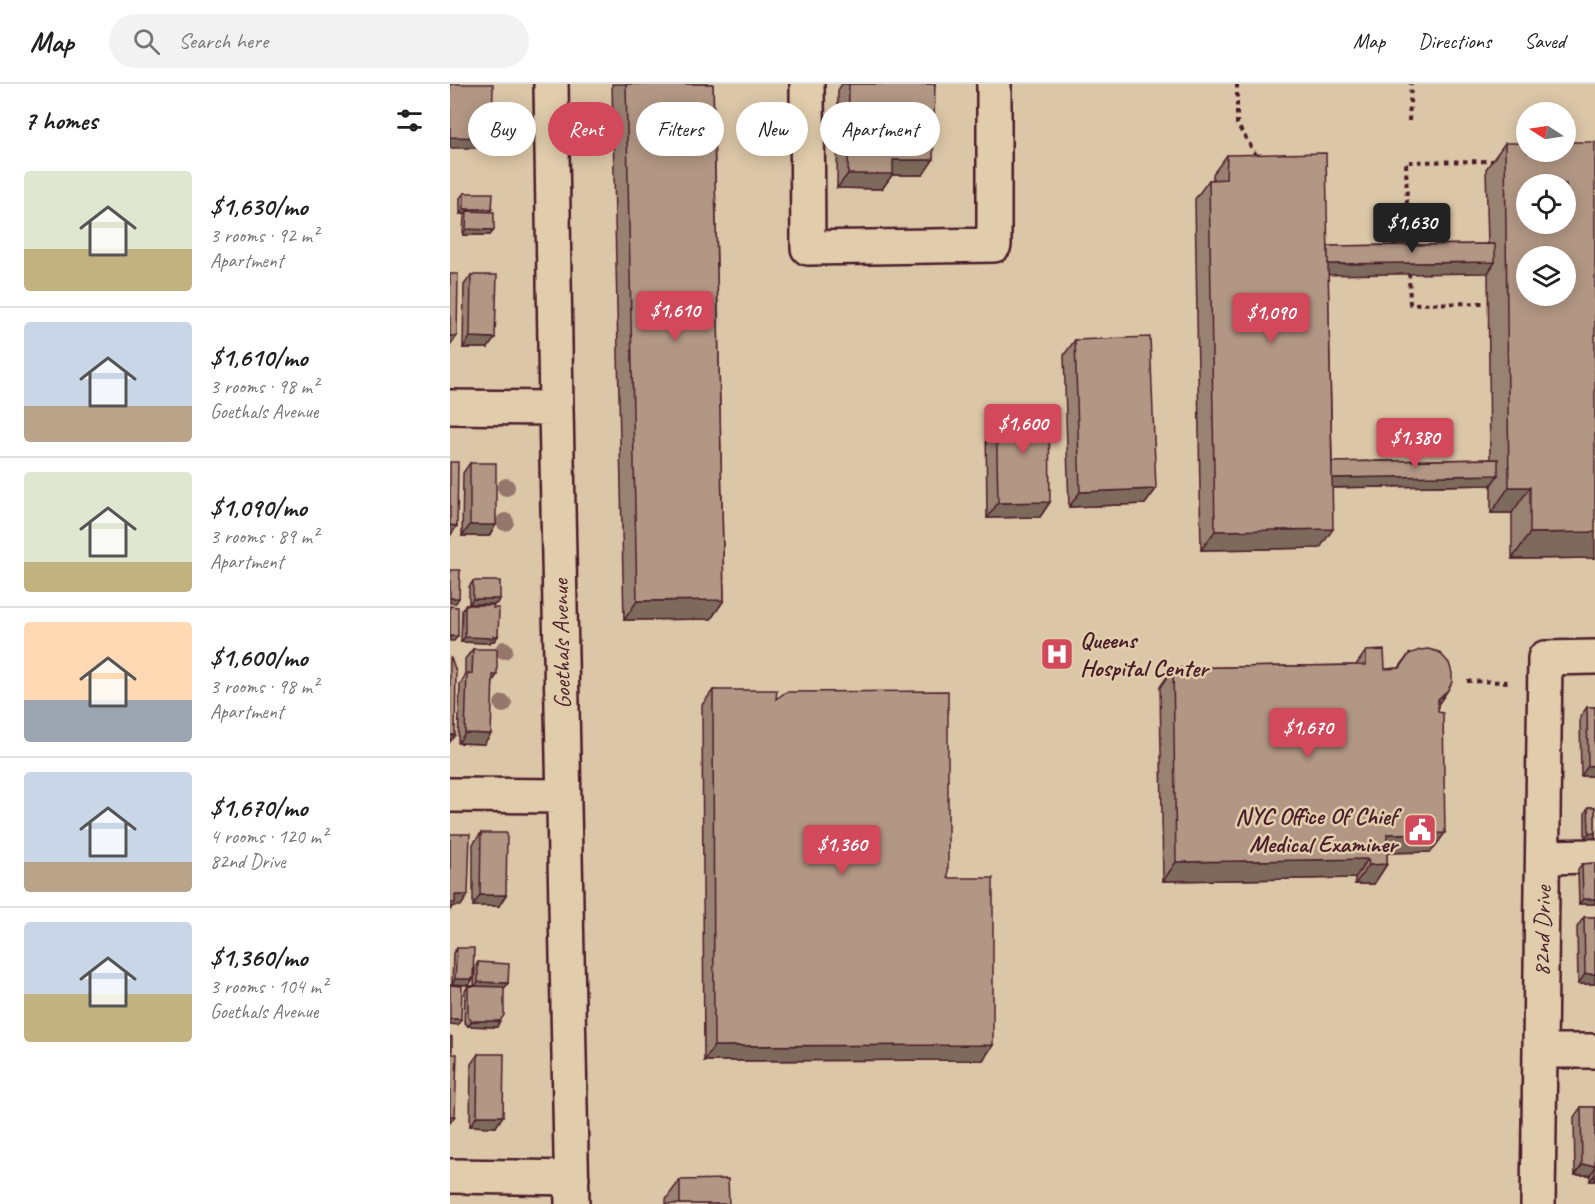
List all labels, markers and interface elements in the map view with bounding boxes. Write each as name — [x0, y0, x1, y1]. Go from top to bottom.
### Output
search box — [109, 14, 529, 68]
text: Map — [30, 24, 73, 59]
icon: search — [130, 25, 163, 58]
text: Search here — [178, 27, 268, 55]
text: Map — [1353, 28, 1385, 54]
text: Directions — [1418, 28, 1491, 54]
text: Saved — [1524, 28, 1565, 54]
chip: Buy — [468, 102, 536, 156]
chip: Rent — [548, 102, 624, 156]
chip: Filters — [636, 102, 724, 156]
chip: New — [736, 102, 808, 156]
chip: Apartment — [820, 102, 940, 156]
north arrow — [1516, 102, 1576, 162]
map controls — [1516, 102, 1576, 306]
text: 7 homes — [24, 104, 97, 137]
icon: filters — [393, 104, 426, 137]
button: locate — [1516, 174, 1576, 234]
text: $1,630/mo — [210, 190, 308, 223]
icon: home — [72, 195, 144, 267]
pin: $1,630 — [1363, 203, 1461, 254]
text: $1,630 — [1387, 210, 1437, 235]
text: 3 rooms · 92 m² — [210, 223, 318, 248]
button: layers — [1516, 246, 1576, 306]
text: Apartment — [210, 248, 283, 273]
pin: $1,610 — [626, 291, 724, 342]
pin: $1,090 — [1222, 293, 1320, 344]
text: $1,610 — [650, 298, 700, 323]
text: $1,090 — [1247, 300, 1295, 325]
text: $1,610/mo — [210, 341, 308, 374]
icon: home — [72, 346, 144, 418]
text: 3 rooms · 98 m² — [210, 374, 318, 399]
text: Goethals Avenue — [210, 399, 318, 424]
pin: $1,600 — [974, 404, 1072, 455]
text: $1,600 — [998, 411, 1048, 436]
pin: $1,380 — [1366, 418, 1464, 469]
text: $1,380 — [1391, 425, 1439, 450]
text: $1,090/mo — [210, 491, 307, 524]
icon: home — [72, 496, 144, 568]
text: 3 rooms · 89 m² — [210, 524, 318, 549]
text: Apartment — [210, 549, 283, 574]
street label: Goethals Avenue — [545, 577, 577, 709]
place label: Queens Hospital Center — [1080, 625, 1210, 683]
hospital icon: Queens Hospital Center — [1039, 636, 1075, 672]
text: $1,600/mo — [210, 641, 308, 674]
icon: home — [72, 646, 144, 718]
text: 3 rooms · 98 m² — [210, 674, 318, 699]
text: Apartment — [210, 699, 283, 724]
pin: $1,670 — [1259, 708, 1357, 759]
text: $1,670 — [1283, 715, 1333, 740]
text: $1,670/mo — [210, 791, 307, 824]
icon: home — [72, 796, 144, 868]
place label: NYC Office Of Chief Medical Examiner — [1235, 801, 1403, 859]
public building icon: NYC Office Of Chief Medical Examiner — [1402, 812, 1438, 848]
text: 4 rooms · 120 m² — [210, 824, 327, 849]
pin: $1,360 — [793, 825, 891, 876]
text: $1,360 — [817, 832, 867, 857]
text: 82nd Drive — [210, 849, 286, 874]
street label: 82nd Drive — [1526, 883, 1558, 977]
text: $1,360/mo — [210, 941, 308, 974]
icon: home — [72, 946, 144, 1018]
text: 3 rooms · 104 m² — [210, 974, 327, 999]
text: Goethals Avenue — [210, 999, 318, 1024]

